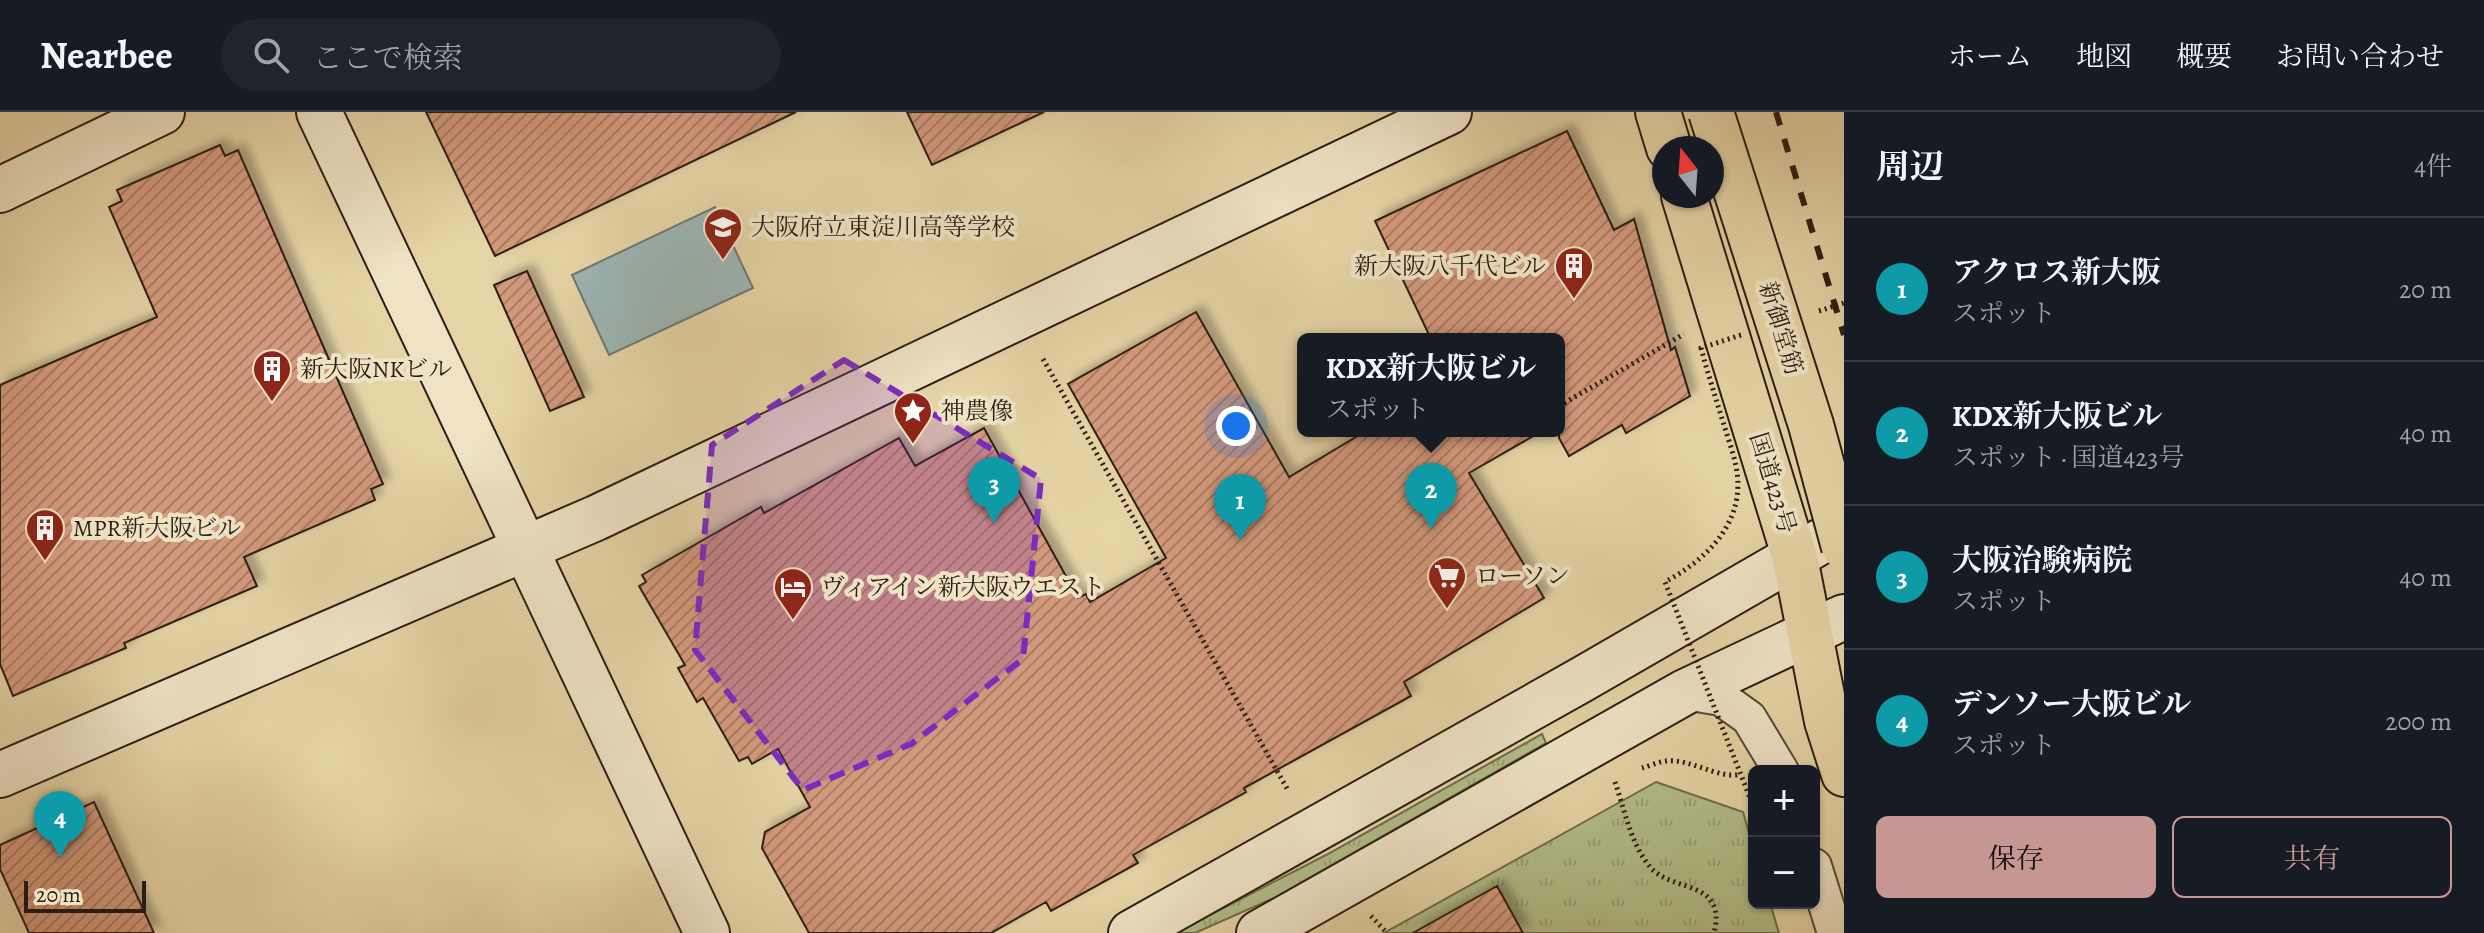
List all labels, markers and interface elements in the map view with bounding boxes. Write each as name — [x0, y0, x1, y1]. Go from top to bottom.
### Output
search box — [221, 19, 781, 91]
text: Nearbee — [40, 29, 173, 81]
icon: search — [249, 33, 293, 77]
text: ここで検索 — [313, 38, 463, 78]
text: ホーム — [1948, 38, 2032, 76]
text: 地図 — [2076, 38, 2132, 76]
text: 概要 — [2176, 38, 2232, 76]
text: お問い合わせ — [2276, 38, 2444, 76]
north arrow — [1652, 136, 1724, 208]
text: 周辺 — [1876, 143, 1944, 190]
text: 4件 — [2414, 149, 2452, 184]
school or university icon: 大阪府立東淀川高等学校 — [702, 206, 744, 261]
place label: 大阪府立東淀川高等学校 — [751, 211, 1015, 243]
building icon: 新大阪八千代ビル — [1553, 245, 1595, 300]
place label: 新大阪八千代ビル — [1354, 250, 1546, 282]
text: アクロス新大阪 — [1952, 252, 2161, 292]
text: 1 — [1897, 272, 1907, 307]
text: 20 m — [2399, 272, 2452, 307]
street label: 新御堂筋 — [1752, 277, 1810, 379]
text: スポット — [1952, 296, 2056, 331]
popup — [1297, 333, 1565, 437]
building icon: 新大阪NKビル — [251, 348, 293, 403]
text: KDX新大阪ビル — [1326, 348, 1536, 388]
place label: 新大阪NKビル — [300, 353, 452, 385]
place icon: 神農像 — [892, 390, 934, 445]
text: スポット — [1326, 392, 1430, 427]
place label: 神農像 — [941, 395, 1013, 427]
text: KDX新大阪ビル — [1952, 396, 2162, 436]
your location — [1216, 406, 1256, 446]
text: 2 — [1896, 416, 1908, 451]
text: 40 m — [2400, 416, 2452, 451]
street label: 国道423号 — [1742, 428, 1804, 538]
text: スポット · 国道423号 — [1952, 440, 2184, 475]
pin: 3 — [968, 457, 1020, 523]
pin: 2 — [1405, 463, 1457, 529]
pin: 1 — [1214, 474, 1266, 540]
building icon: MPR新大阪ビル — [24, 507, 66, 562]
place label: MPR新大阪ビル — [73, 512, 241, 544]
text: 大阪治験病院 — [1952, 540, 2132, 580]
supermarket icon: ローソン — [1426, 555, 1468, 610]
place label: ローソン — [1475, 560, 1570, 592]
text: 3 — [1896, 560, 1908, 595]
text: 40 m — [2400, 560, 2452, 595]
hotel icon: ヴィアイン新大阪ウエスト — [772, 566, 814, 621]
place label: ヴィアイン新大阪ウエスト — [821, 571, 1105, 603]
text: スポット — [1952, 584, 2056, 619]
text: デンソー大阪ビル — [1952, 684, 2191, 724]
text: 4 — [1896, 704, 1908, 739]
text: 200 m — [2385, 704, 2452, 739]
text: スポット — [1952, 728, 2056, 763]
map controls — [1748, 765, 1820, 909]
button: + — [1748, 765, 1820, 837]
pin: 4 — [34, 791, 86, 857]
button: 保存 — [1876, 816, 2156, 898]
button: 共有 — [2172, 816, 2452, 898]
button: − — [1748, 837, 1820, 909]
scale bar — [24, 877, 146, 913]
text: 20 m — [36, 880, 81, 910]

